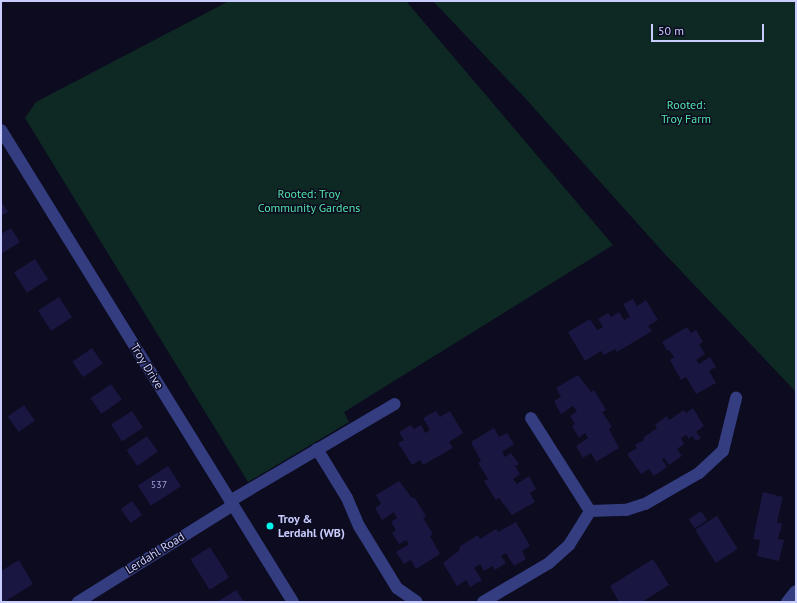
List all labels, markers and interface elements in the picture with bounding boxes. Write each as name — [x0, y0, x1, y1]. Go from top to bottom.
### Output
scale bar — [653, 16, 766, 42]
text: 50 m — [658, 23, 684, 38]
park label: Rooted: Troy Farm — [661, 98, 711, 126]
park label: Rooted: Troy Community Gardens — [257, 187, 361, 215]
street label: Troy Drive — [127, 340, 167, 392]
house number: 537 — [151, 479, 167, 491]
place label: Troy & Lerdahl (WB) — [278, 512, 345, 540]
marker: Troy & Lerdahl (WB) — [265, 521, 275, 531]
street label: Lerdahl Road — [123, 529, 187, 577]

